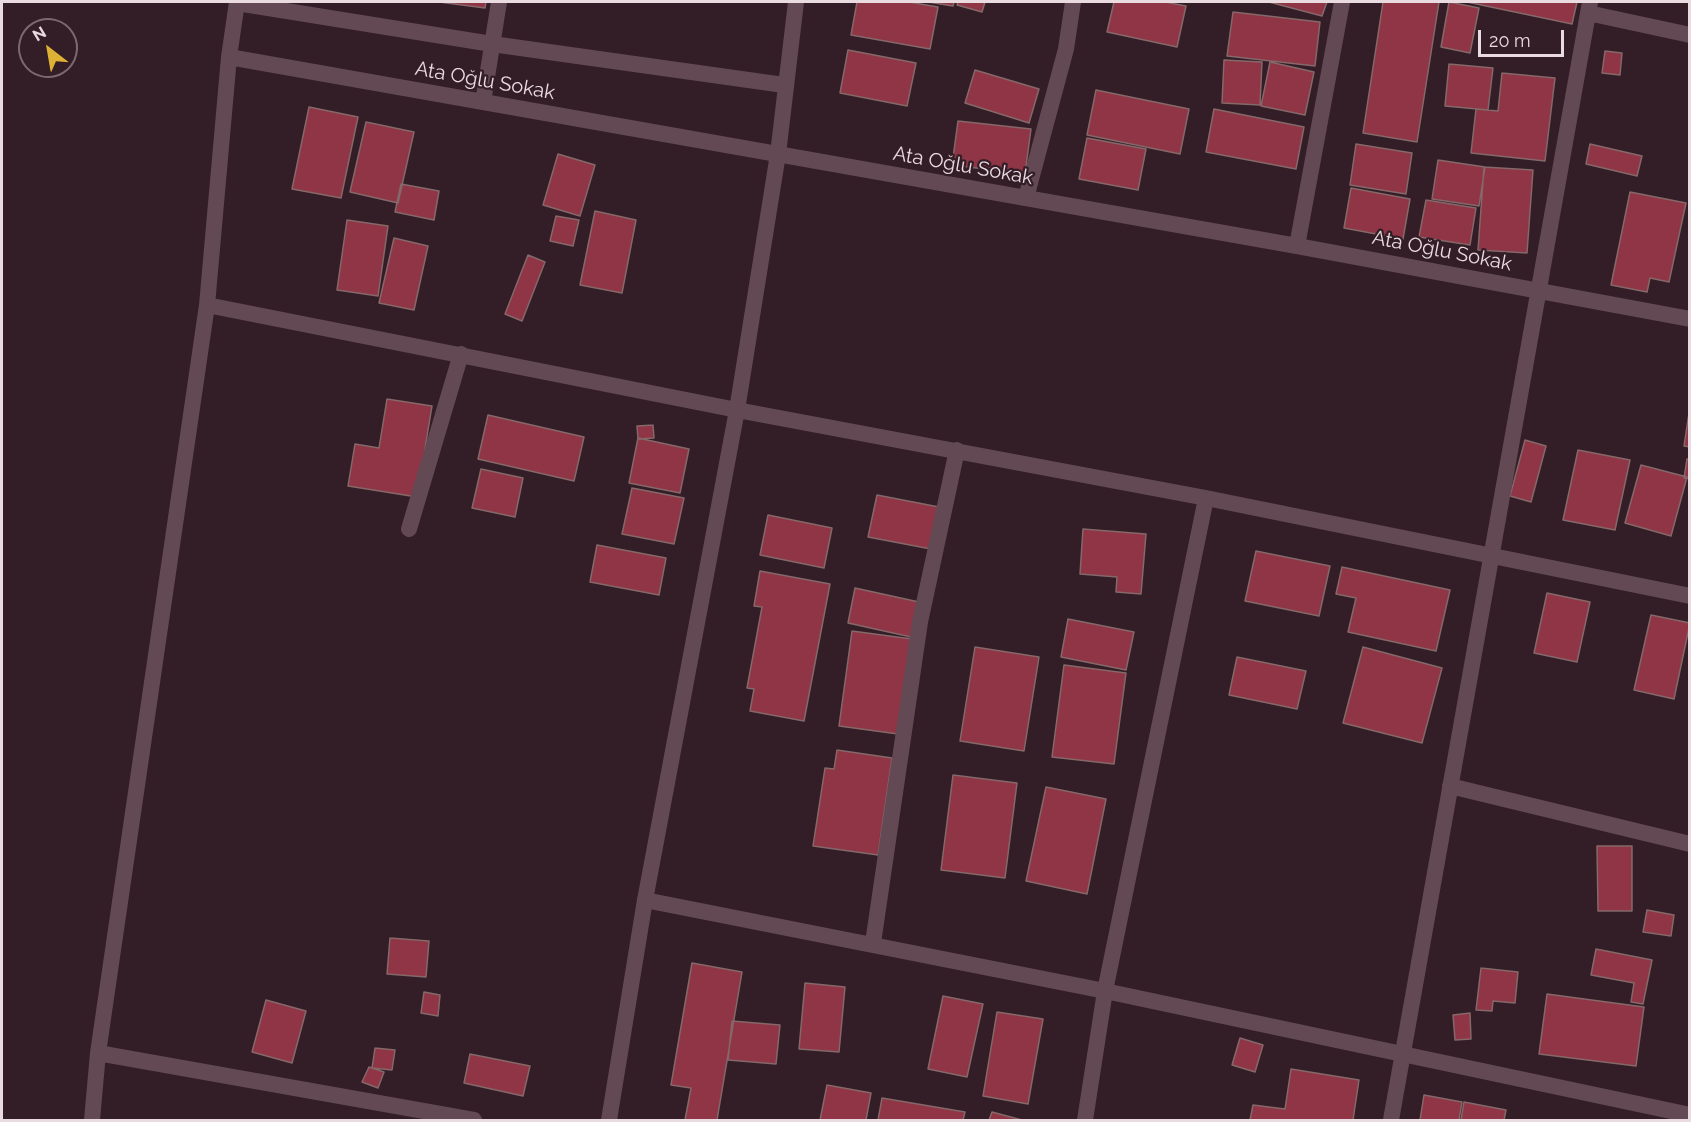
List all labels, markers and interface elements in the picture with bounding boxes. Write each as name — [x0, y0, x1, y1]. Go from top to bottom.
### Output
north arrow — [18, 18, 78, 78]
scale bar — [1481, 18, 1566, 56]
text: N — [29, 23, 50, 45]
text: 20 m — [1489, 30, 1531, 51]
street label: Ata Oğlu Sokak — [413, 57, 557, 105]
street label: Ata Oğlu Sokak — [891, 142, 1035, 190]
street label: Ata Oğlu Sokak — [1370, 226, 1514, 276]

